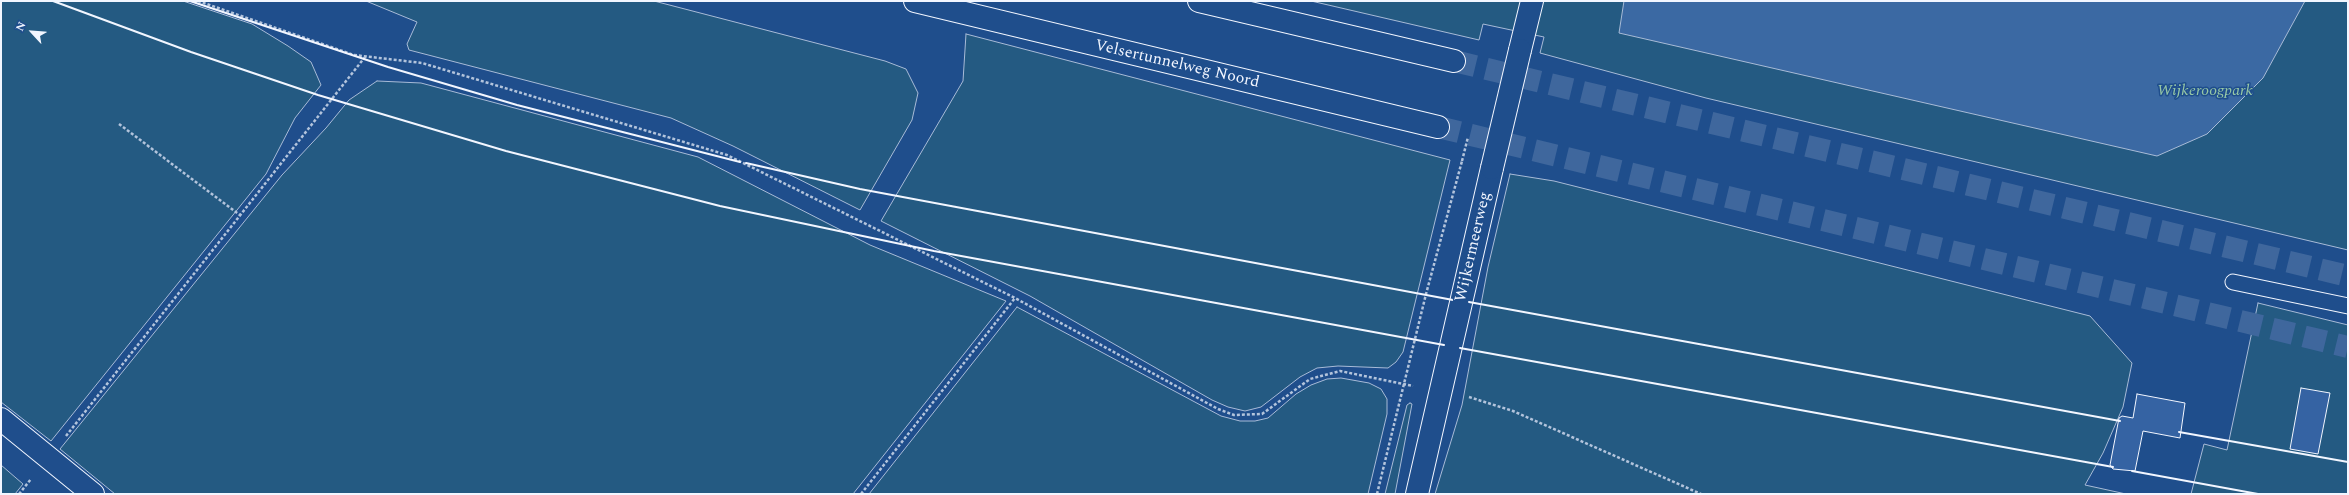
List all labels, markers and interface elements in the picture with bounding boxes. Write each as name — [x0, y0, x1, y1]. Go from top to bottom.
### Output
north arrow — [12, 12, 52, 52]
text: N — [11, 19, 30, 34]
street label: Velsertunnelweg Noord — [1093, 37, 1261, 93]
park label: Wijkeroogpark — [2157, 82, 2253, 102]
street label: Wijkermeerweg — [1452, 190, 1496, 304]

